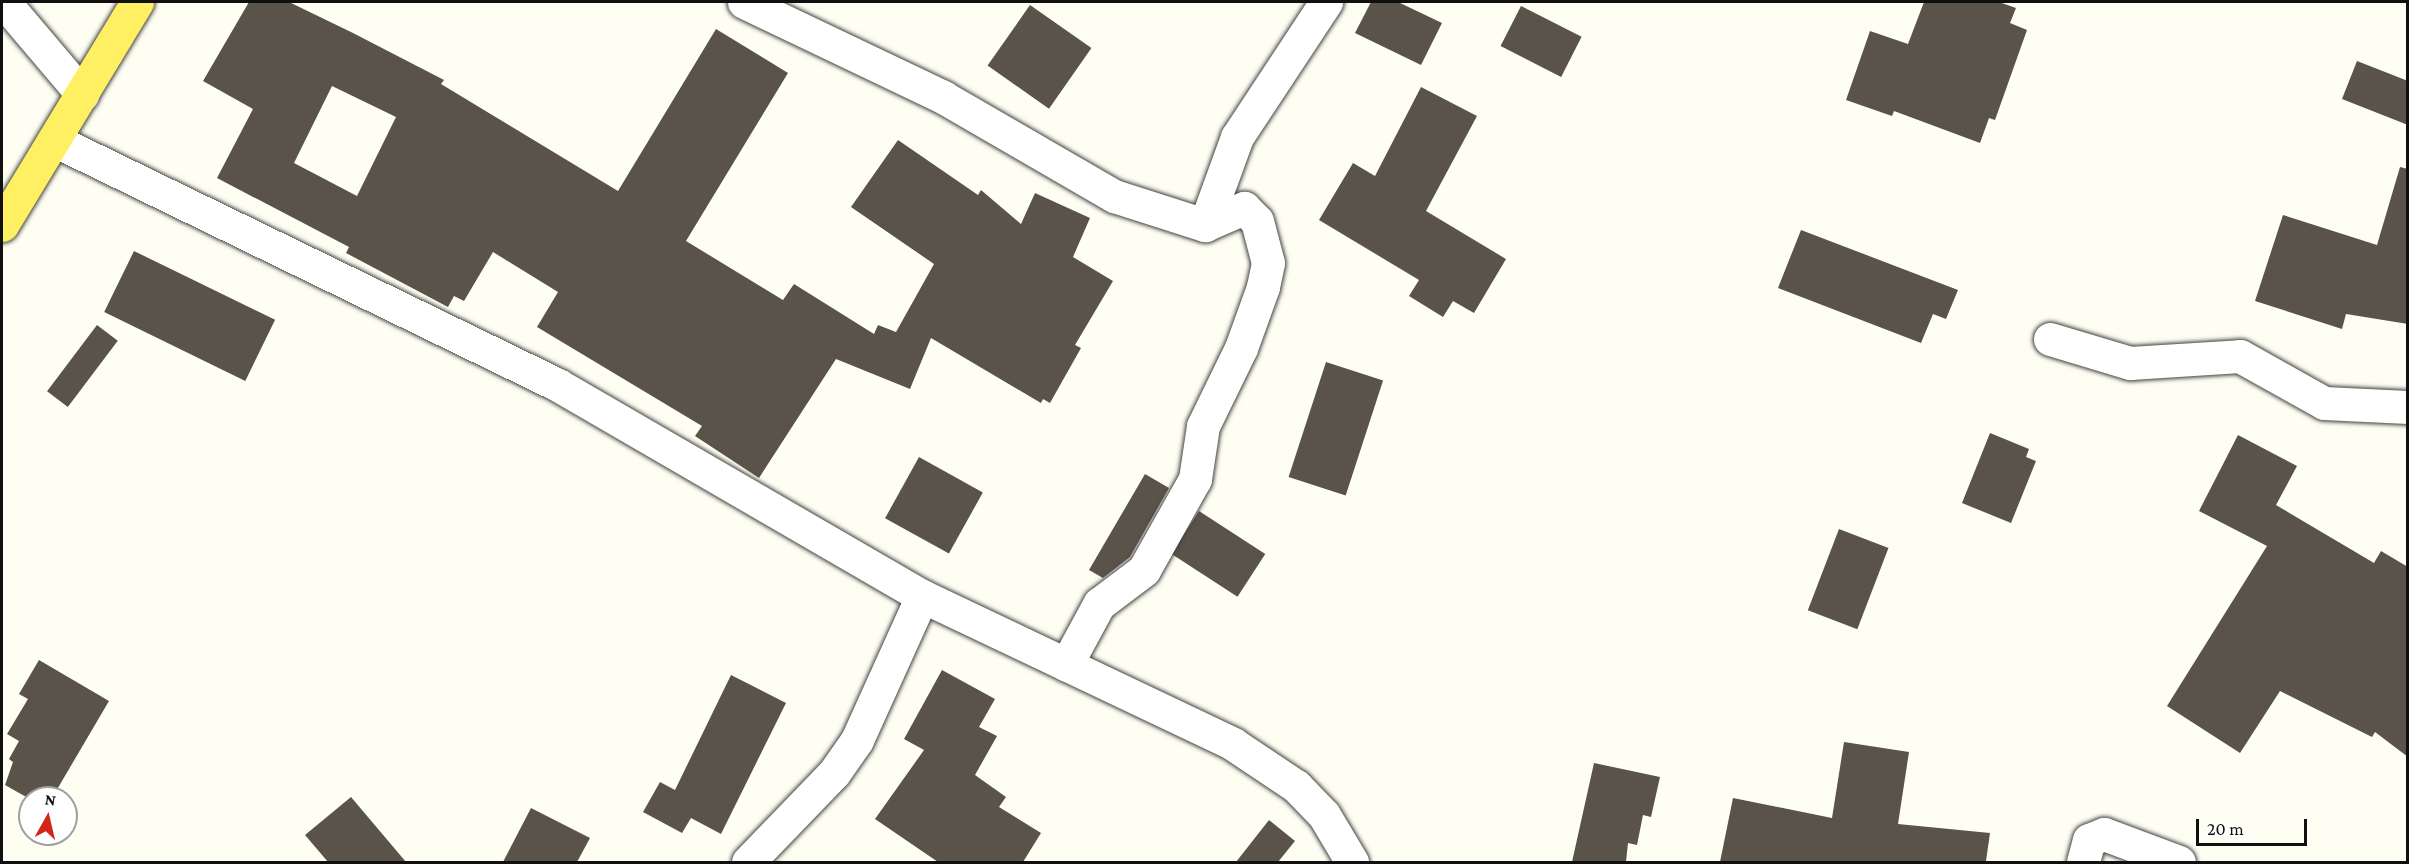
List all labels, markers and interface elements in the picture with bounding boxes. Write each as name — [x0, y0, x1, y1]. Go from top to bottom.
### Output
north arrow — [18, 786, 78, 846]
text: N — [44, 790, 57, 809]
scale bar — [2199, 807, 2310, 845]
text: 20 m — [2207, 819, 2244, 839]

